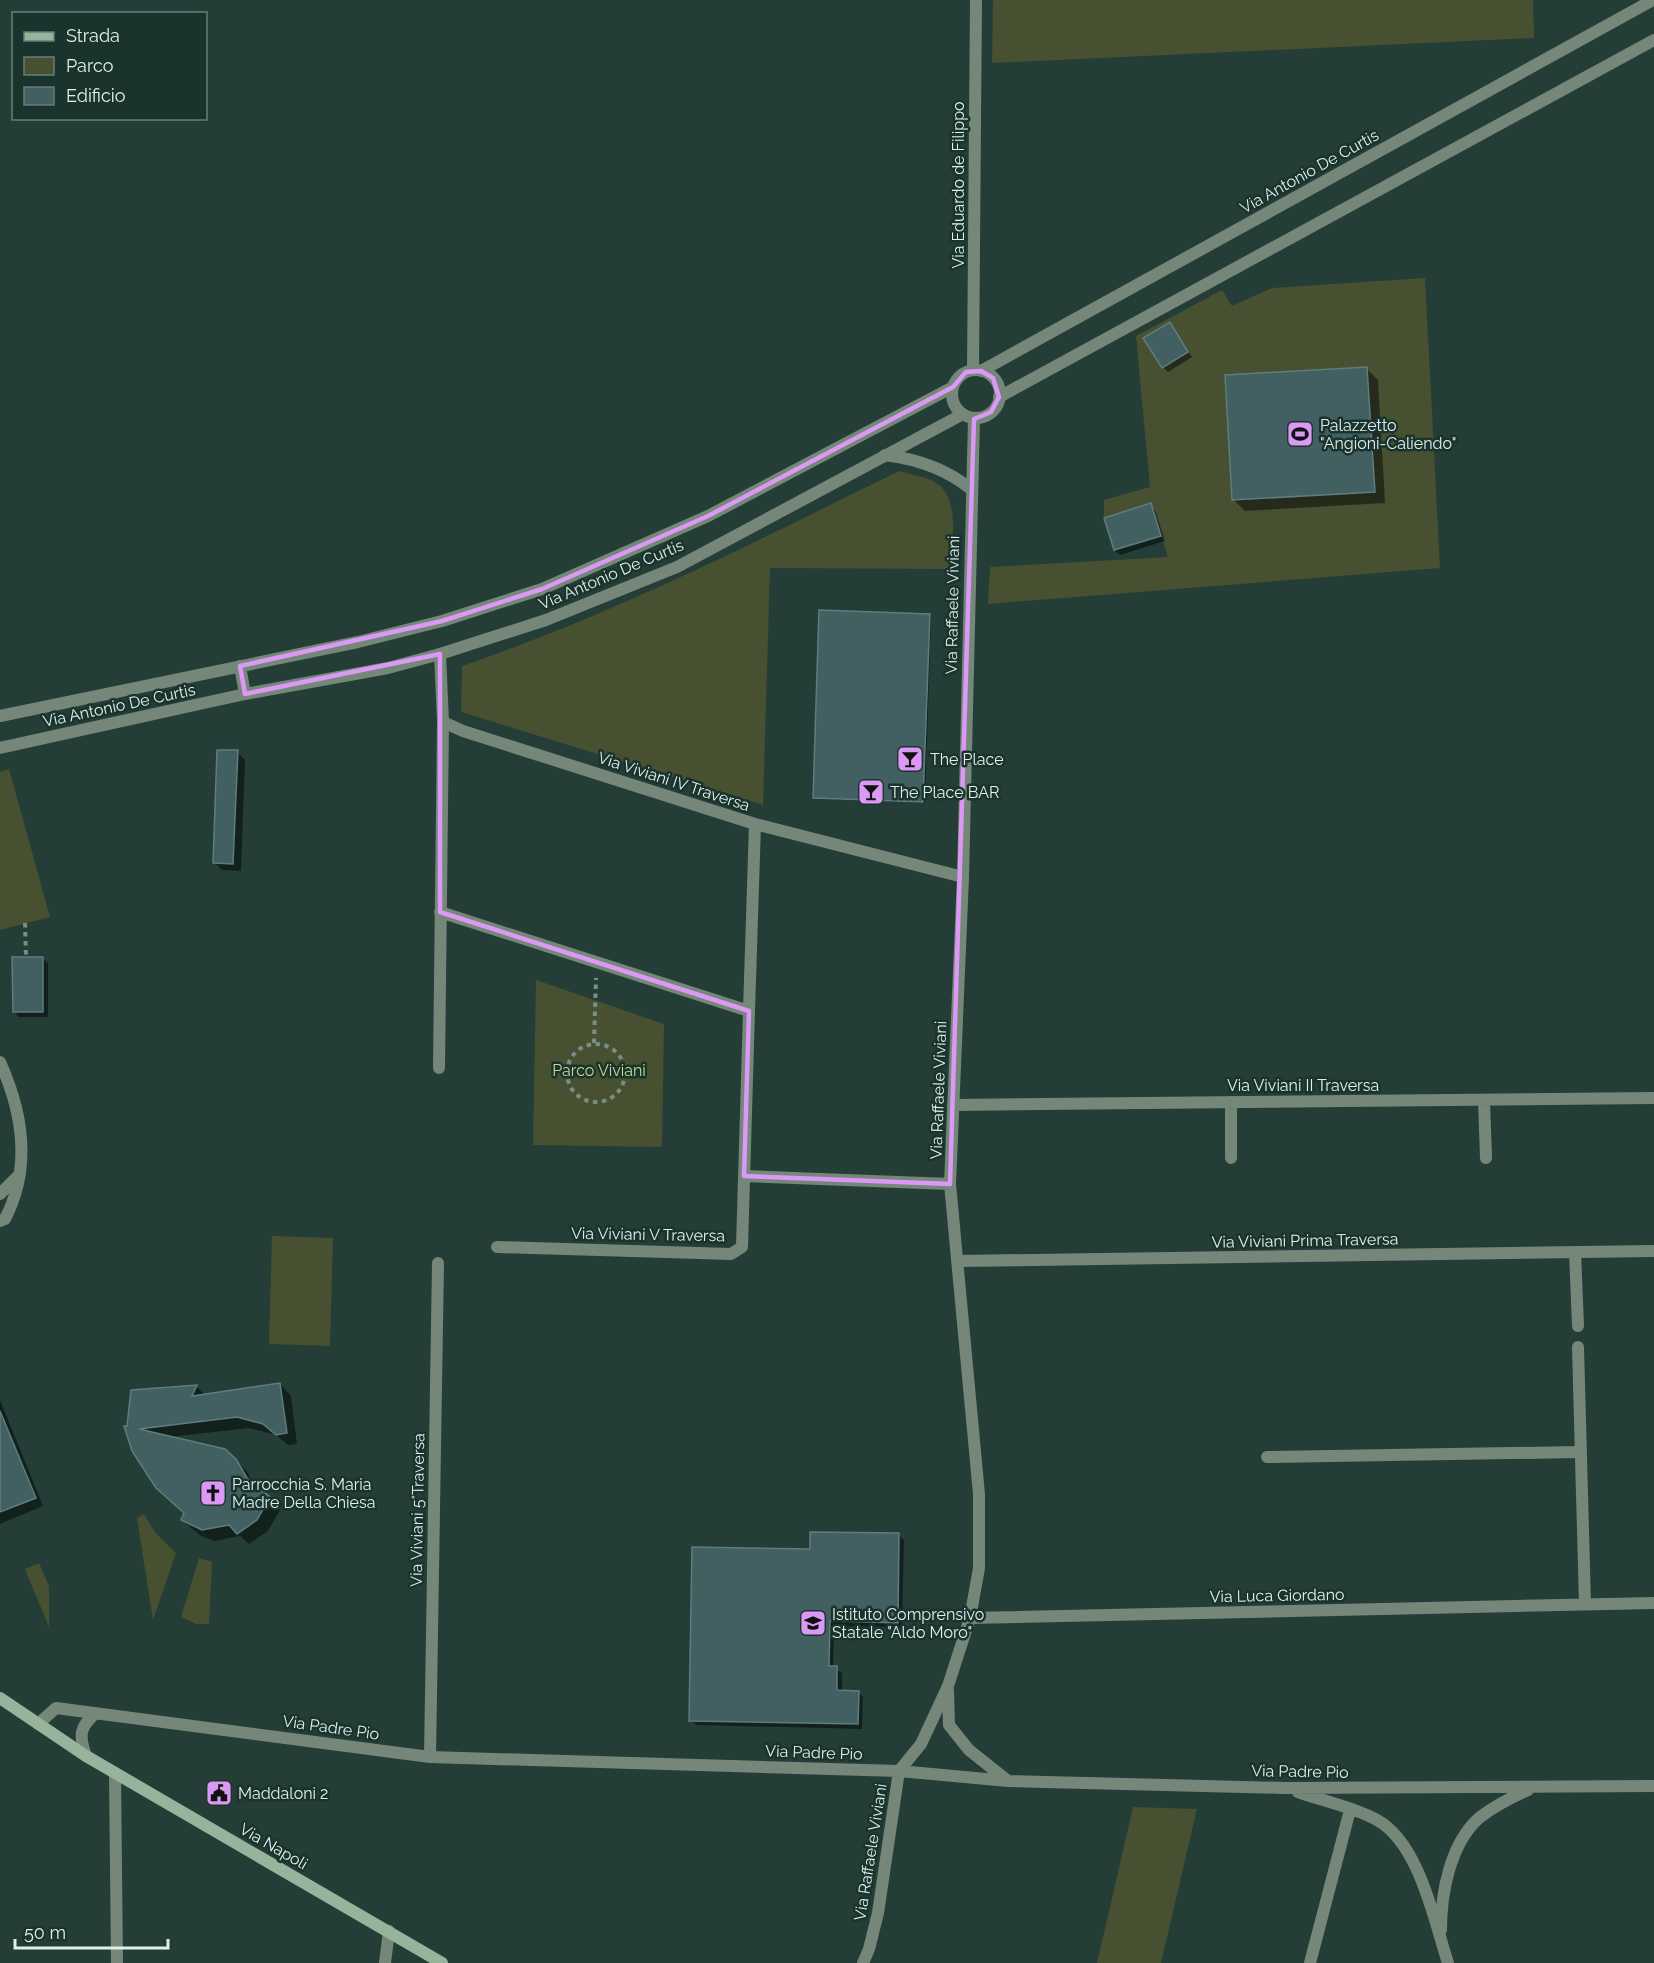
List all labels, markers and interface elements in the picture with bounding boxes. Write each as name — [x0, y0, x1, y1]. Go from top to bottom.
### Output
legend — [12, 12, 207, 120]
text: Strada — [66, 25, 120, 46]
text: Parco — [66, 55, 114, 76]
text: Edificio — [66, 85, 126, 106]
street label: Via Eduardo de Filippo — [949, 101, 968, 269]
street label: Via Antonio De Curtis — [1237, 125, 1382, 217]
place label: Palazzetto "Angioni-Caliendo" — [1320, 416, 1456, 453]
sports icon: Palazzetto "Angioni-Caliendo" — [1285, 419, 1315, 449]
street label: Via Antonio De Curtis — [536, 535, 687, 614]
street label: Via Raffaele Viviani — [942, 535, 963, 675]
street label: Via Antonio De Curtis — [41, 680, 197, 731]
bar icon: The Place — [895, 744, 925, 774]
street label: Via Viviani IV Traversa — [596, 748, 752, 815]
place label: The Place — [930, 750, 1004, 769]
bar icon: The Place BAR — [856, 777, 886, 807]
place label: The Place BAR — [890, 783, 999, 802]
street label: Via Raffaele Viviani — [927, 1020, 950, 1160]
park label: Parco Viviani — [552, 1061, 646, 1080]
street label: Via Viviani II Traversa — [1227, 1076, 1379, 1095]
street label: Via Viviani V Traversa — [571, 1224, 725, 1245]
street label: Via Viviani Prima Traversa — [1211, 1229, 1399, 1252]
street label: Via Viviani 5°Traversa — [407, 1433, 428, 1587]
place label: Parrocchia S. Maria Madre Della Chiesa — [232, 1475, 375, 1512]
church icon: Parrocchia S. Maria Madre Della Chiesa — [198, 1478, 228, 1508]
street label: Via Luca Giordano — [1209, 1585, 1345, 1606]
place label: Istituto Comprensivo Statale "Aldo Moro" — [832, 1605, 984, 1642]
school or university icon: Istituto Comprensivo Statale "Aldo Moro" — [798, 1608, 828, 1638]
street label: Via Padre Pio — [281, 1711, 381, 1744]
street label: Via Padre Pio — [765, 1741, 863, 1764]
street label: Via Padre Pio — [1251, 1761, 1349, 1782]
public building icon: Maddaloni 2 — [204, 1778, 234, 1808]
street label: Via Raffaele Viviani — [850, 1782, 891, 1922]
place label: Maddaloni 2 — [238, 1784, 328, 1803]
street label: Via Napoli — [236, 1819, 311, 1874]
scale bar — [15, 1912, 168, 1950]
text: 50 m — [24, 1922, 66, 1943]

